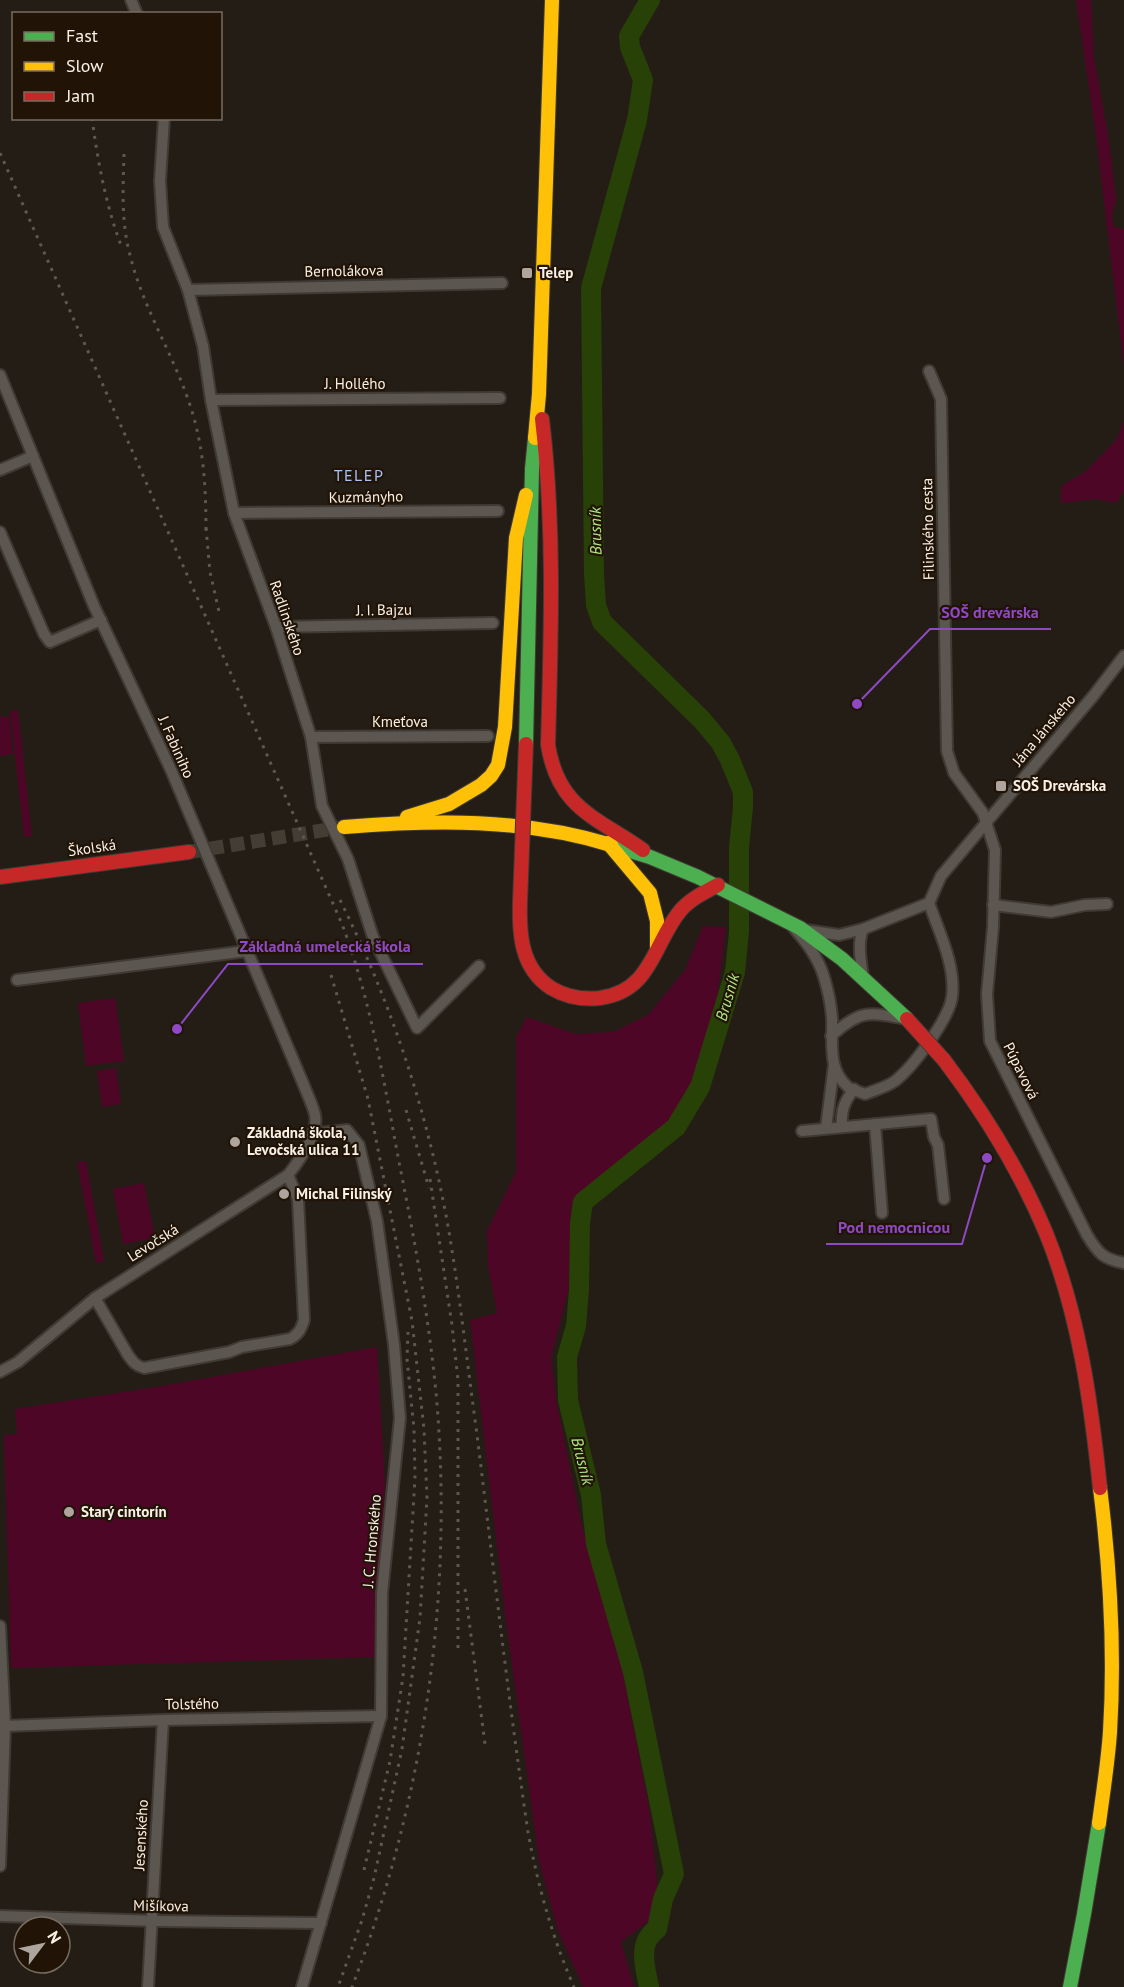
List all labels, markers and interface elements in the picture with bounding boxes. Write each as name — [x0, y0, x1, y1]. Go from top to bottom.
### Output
legend — [12, 12, 222, 120]
text: Fast — [66, 24, 98, 47]
text: Slow — [66, 54, 104, 77]
text: Jam — [65, 84, 95, 107]
street label: Bernolákova — [304, 260, 384, 281]
place label: Telep — [539, 263, 573, 282]
marker: Telep — [520, 266, 534, 280]
street label: J. Hollého — [323, 374, 386, 393]
district label: TELEP — [334, 465, 384, 485]
street label: Filinského cesta — [917, 478, 938, 580]
street label: Kuzmányho — [329, 486, 403, 507]
water label: Brusník — [585, 506, 605, 555]
street label: Radlinského — [266, 578, 309, 658]
callout: SOŠ drevárska — [930, 595, 1051, 629]
street label: J. I. Bajzu — [355, 600, 412, 620]
text: SOŠ drevárska — [941, 602, 1039, 622]
street label: Jána Jánskeho — [1007, 690, 1079, 771]
street label: J. Fabiniho — [154, 712, 199, 781]
street label: Kmeťova — [372, 712, 428, 731]
place label: SOŠ Drevárska — [1013, 776, 1106, 795]
marker: SOŠ Drevárska — [994, 779, 1008, 793]
street label: Školská — [67, 835, 117, 860]
callout: Základná umelecká škola — [228, 930, 423, 964]
text: Základná umelecká škola — [239, 936, 411, 956]
water label: Brusník — [711, 970, 744, 1023]
street label: Púpavová — [1000, 1039, 1043, 1102]
place label: Základná škola, Levočská ulica 11 — [247, 1123, 359, 1159]
marker: Základná škola, Levočská ulica 11 — [228, 1135, 242, 1149]
place label: Michal Filinský — [296, 1184, 393, 1203]
marker: Michal Filinský — [277, 1187, 291, 1201]
callout: Pod nemocnicou — [826, 1210, 962, 1244]
text: Pod nemocnicou — [838, 1217, 950, 1237]
street label: Levočská — [124, 1219, 182, 1266]
water label: Brusník — [567, 1435, 599, 1488]
street label: J. C. Hronského — [358, 1493, 385, 1589]
place label: Starý cintorín — [81, 1502, 167, 1521]
marker: Starý cintorín — [62, 1505, 76, 1519]
street label: Tolstého — [165, 1694, 219, 1713]
street label: Jesenského — [129, 1799, 152, 1872]
street label: Mišíkova — [133, 1896, 189, 1915]
north arrow — [12, 1915, 72, 1975]
text: N — [43, 1927, 66, 1947]

